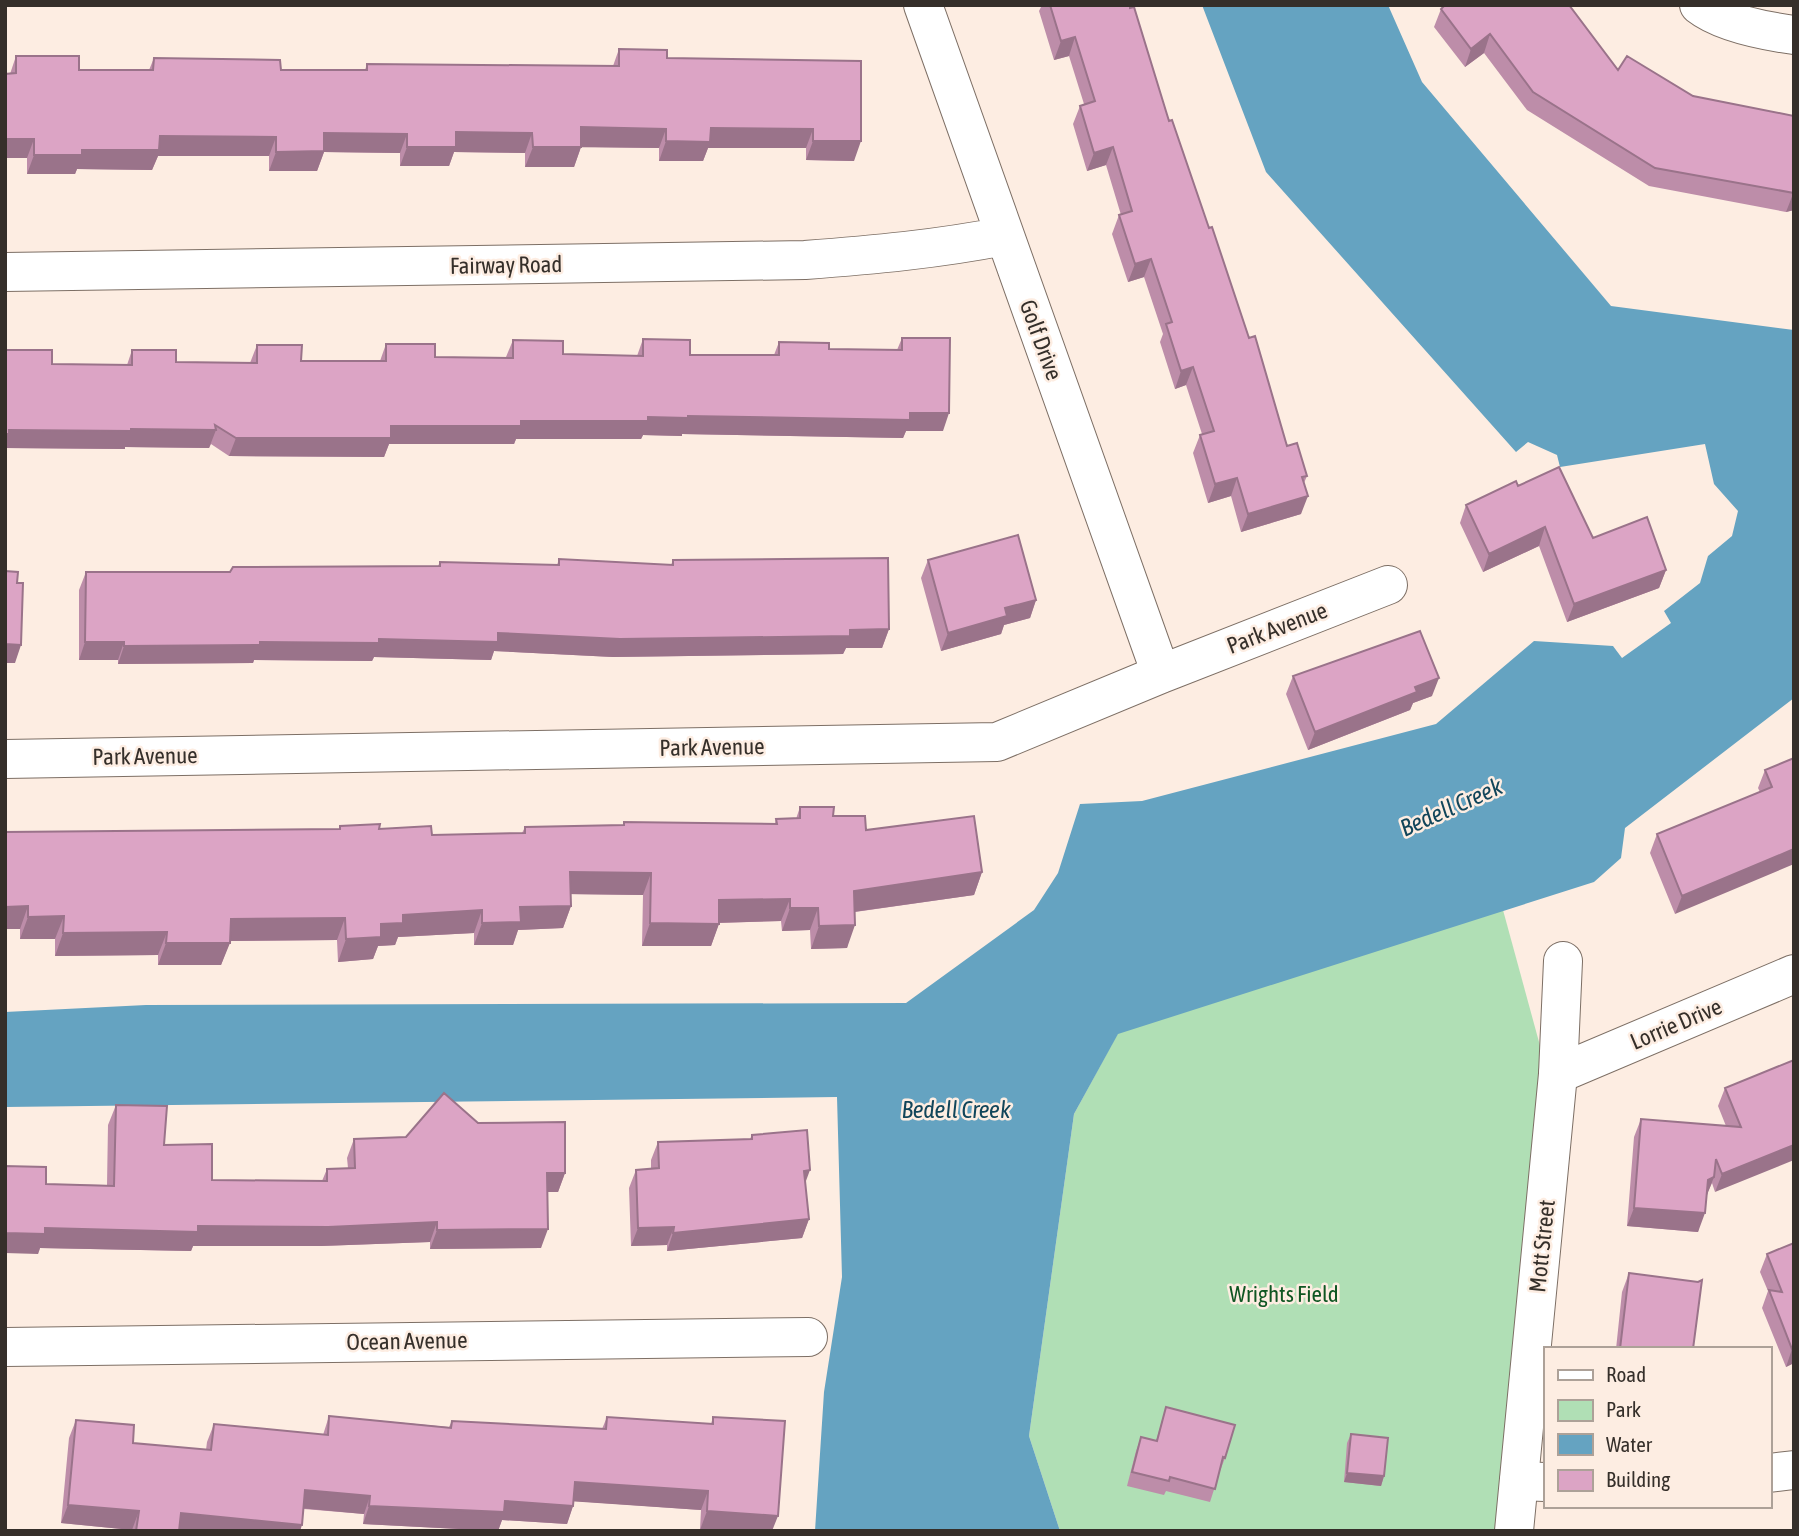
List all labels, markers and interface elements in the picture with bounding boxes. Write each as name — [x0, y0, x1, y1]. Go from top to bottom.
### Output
street label: Fairway Road — [450, 251, 562, 279]
street label: Golf Drive — [1015, 296, 1067, 384]
street label: Park Avenue — [1223, 597, 1331, 659]
street label: Park Avenue — [659, 733, 765, 761]
street label: Park Avenue — [92, 742, 198, 770]
water label: Bedell Creek — [1396, 772, 1507, 842]
street label: Lorrie Drive — [1626, 993, 1726, 1055]
water label: Bedell Creek — [901, 1096, 1011, 1123]
street label: Mott Street — [1524, 1198, 1560, 1294]
park label: Wrights Field — [1229, 1281, 1339, 1307]
street label: Ocean Avenue — [346, 1327, 468, 1355]
legend — [1544, 1347, 1771, 1508]
text: Road — [1606, 1362, 1646, 1386]
text: Park — [1606, 1397, 1641, 1421]
text: Water — [1606, 1432, 1653, 1456]
text: Building — [1606, 1467, 1670, 1491]

